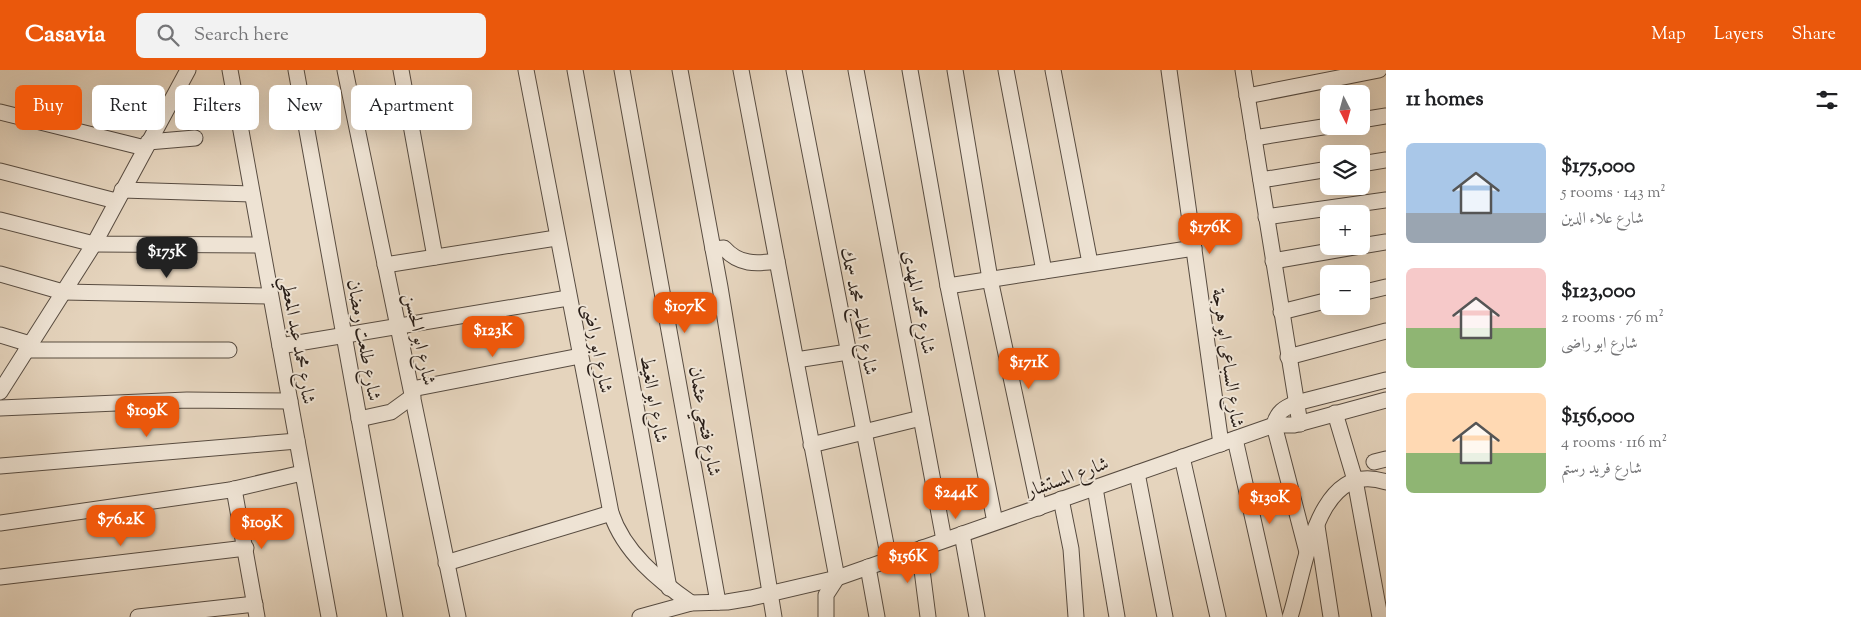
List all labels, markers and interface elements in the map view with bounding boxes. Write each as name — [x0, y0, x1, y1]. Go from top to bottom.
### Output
search box — [136, 13, 486, 58]
text: Casavia — [25, 18, 106, 52]
icon: search — [154, 21, 182, 49]
text: Search here — [194, 22, 289, 49]
text: Map — [1651, 22, 1686, 48]
text: Layers — [1714, 22, 1764, 48]
text: Share — [1792, 22, 1836, 48]
chip: Buy — [15, 85, 82, 130]
chip: Rent — [92, 85, 165, 130]
chip: Filters — [175, 85, 259, 130]
chip: New — [269, 85, 341, 130]
chip: Apartment — [351, 85, 472, 130]
north arrow — [1320, 85, 1370, 135]
map controls — [1320, 85, 1370, 315]
text: 11 homes — [1406, 85, 1484, 115]
icon: filters — [1813, 86, 1841, 114]
button: layers — [1320, 145, 1370, 195]
text: $175,000 — [1561, 152, 1635, 182]
icon: home — [1446, 163, 1506, 223]
text: 5 rooms · 143 m² — [1561, 182, 1666, 205]
button: + — [1320, 205, 1370, 255]
text: شارع علاء الدين — [1561, 208, 1644, 231]
pin: $176K — [1175, 212, 1245, 255]
text: $176K — [1189, 217, 1231, 240]
pin: $175K — [132, 236, 202, 279]
text: $175K — [147, 241, 187, 264]
street label: شارع الحاج محمد سمك — [830, 245, 883, 378]
street label: شارع محمد المهدى — [894, 248, 941, 357]
button: − — [1320, 265, 1370, 315]
street label: شارع محمد عبد المعطي — [269, 274, 321, 407]
street label: شارع طلعت رمضان — [339, 277, 387, 403]
text: $123,000 — [1561, 277, 1636, 307]
street label: شارع السباعى ابو هرجة — [1203, 287, 1250, 430]
icon: home — [1446, 288, 1506, 348]
street label: شارع ابو الحسن — [396, 291, 442, 388]
pin: $107K — [650, 292, 720, 334]
text: $107K — [664, 296, 706, 319]
street label: شارع ابو راضى — [575, 301, 618, 396]
text: 2 rooms · 76 m² — [1561, 307, 1664, 330]
pin: $123K — [458, 316, 528, 358]
text: $123K — [473, 320, 513, 343]
text: شارع ابو راضى — [1561, 333, 1638, 356]
pin: $171K — [994, 348, 1064, 390]
text: $171K — [1009, 352, 1049, 375]
street label: شارع ابو الغيط — [632, 353, 674, 445]
street label: شارع فتحي عثمان — [678, 364, 727, 479]
pin: $109K — [112, 396, 182, 438]
text: $109K — [126, 400, 168, 423]
text: $156,000 — [1561, 402, 1635, 432]
icon: home — [1446, 413, 1506, 473]
text: 4 rooms · 116 m² — [1561, 432, 1667, 455]
street label: شارع المستشار — [1021, 451, 1113, 506]
text: شارع فريد رستم — [1561, 458, 1642, 481]
pin: $244K — [921, 478, 991, 520]
text: $244K — [934, 482, 978, 505]
pin: $130K — [1235, 482, 1305, 525]
text: $130K — [1250, 487, 1290, 510]
pin: $76.2K — [80, 504, 162, 547]
pin: $109K — [227, 508, 297, 550]
text: $76.2K — [97, 509, 145, 532]
text: $109K — [241, 512, 283, 535]
pin: $156K — [873, 542, 943, 584]
text: $156K — [889, 546, 927, 569]

